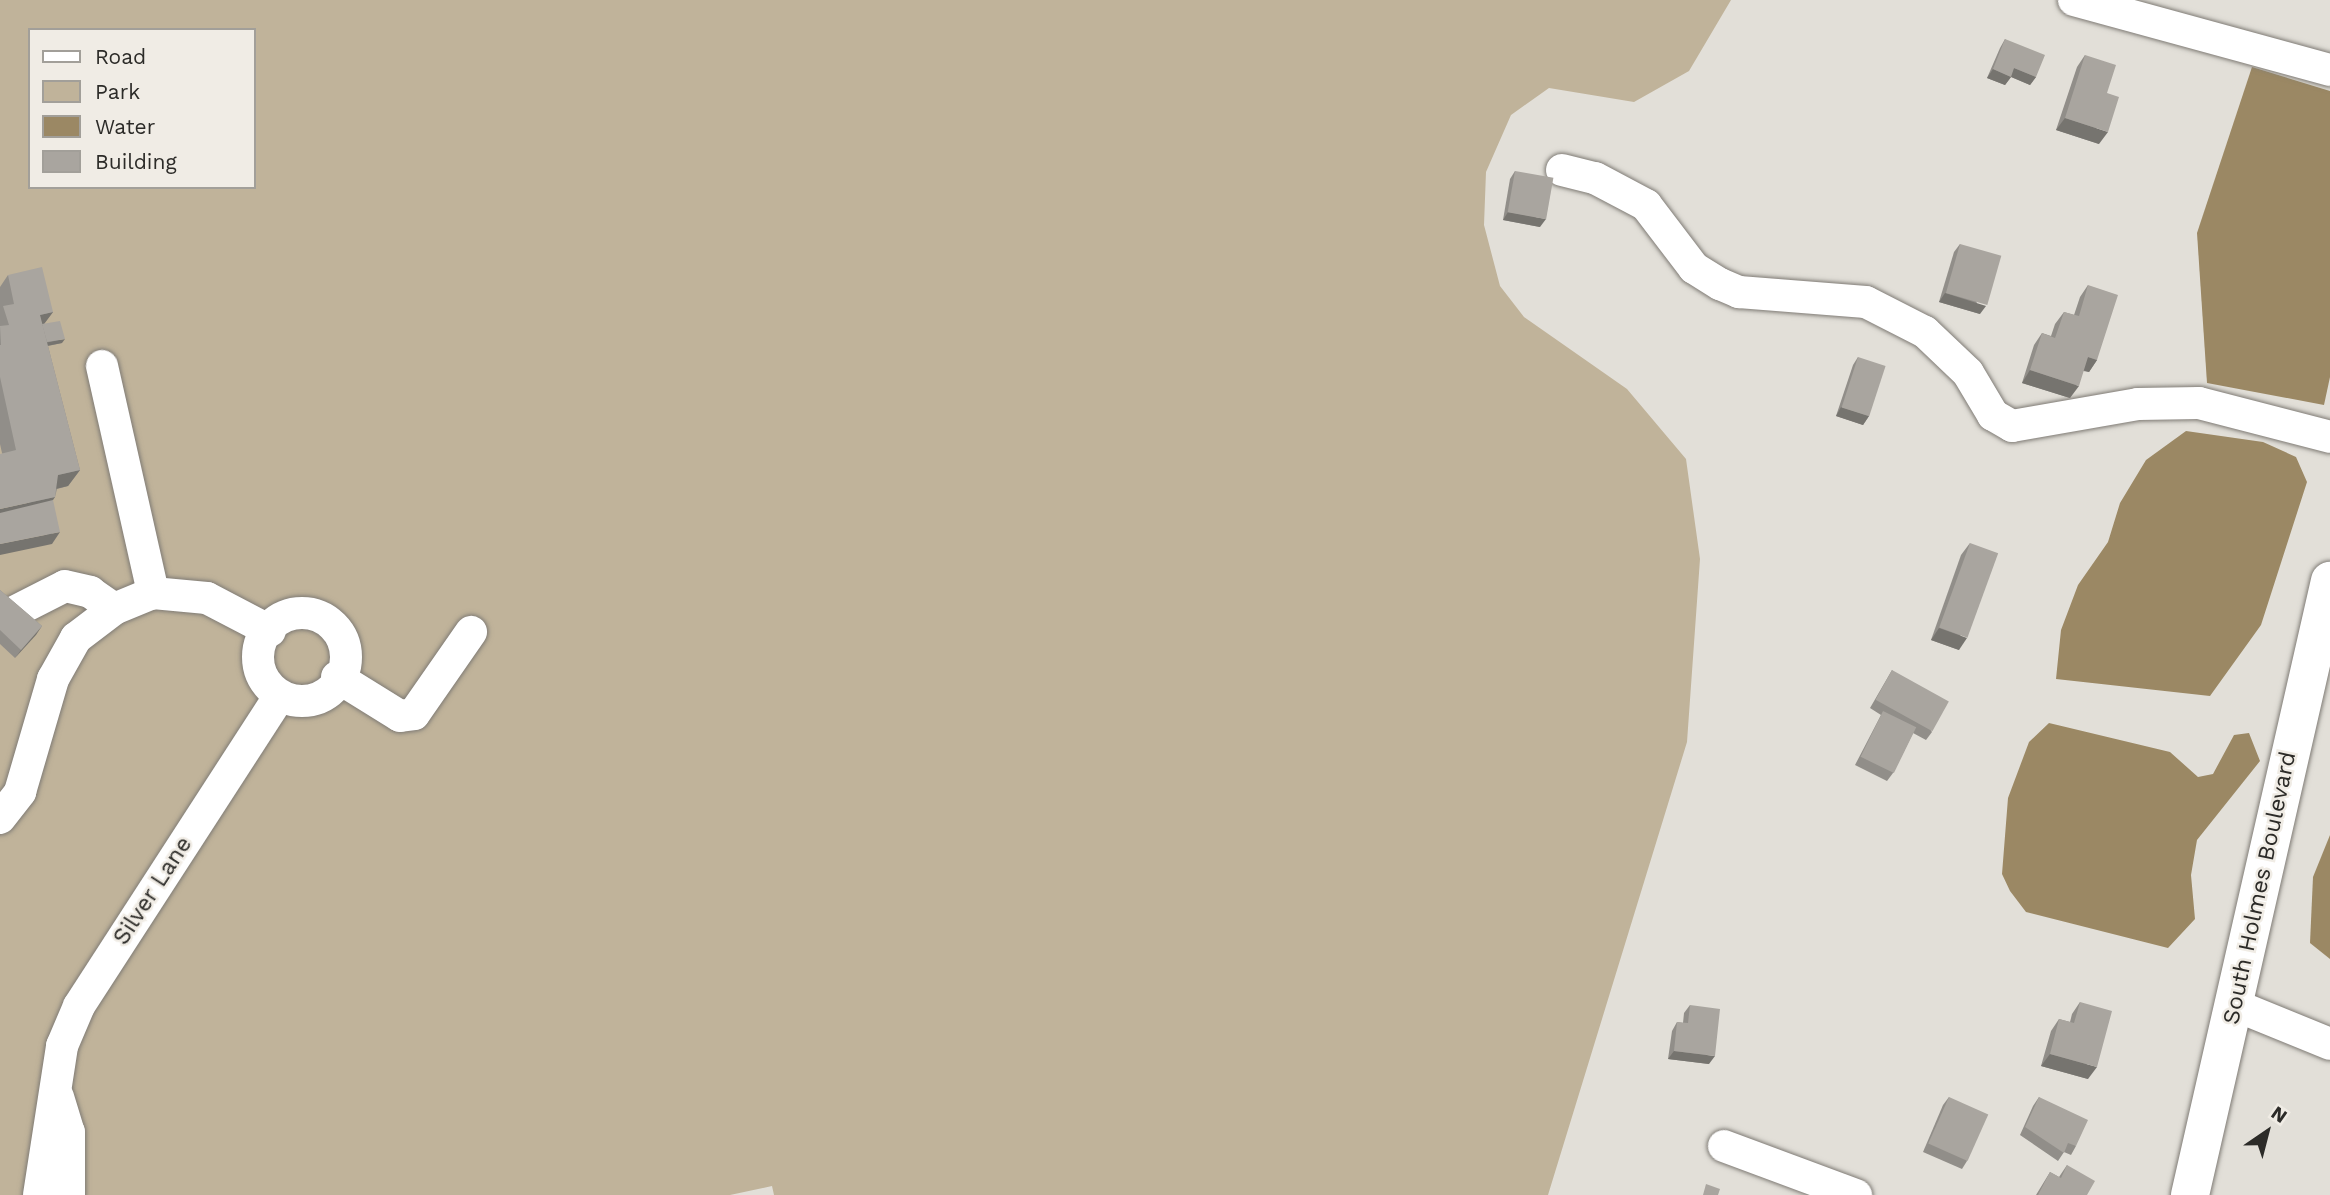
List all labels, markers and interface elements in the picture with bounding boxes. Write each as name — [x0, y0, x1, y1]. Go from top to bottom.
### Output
legend — [28, 28, 256, 189]
text: Road — [95, 44, 146, 69]
text: Park — [95, 79, 140, 104]
text: Water — [95, 114, 155, 139]
text: Building — [95, 149, 177, 174]
street label: South Holmes Boulevard — [2218, 749, 2302, 1027]
street label: Silver Lane — [108, 831, 198, 951]
north arrow — [2232, 1097, 2302, 1167]
text: N — [2267, 1101, 2292, 1128]

